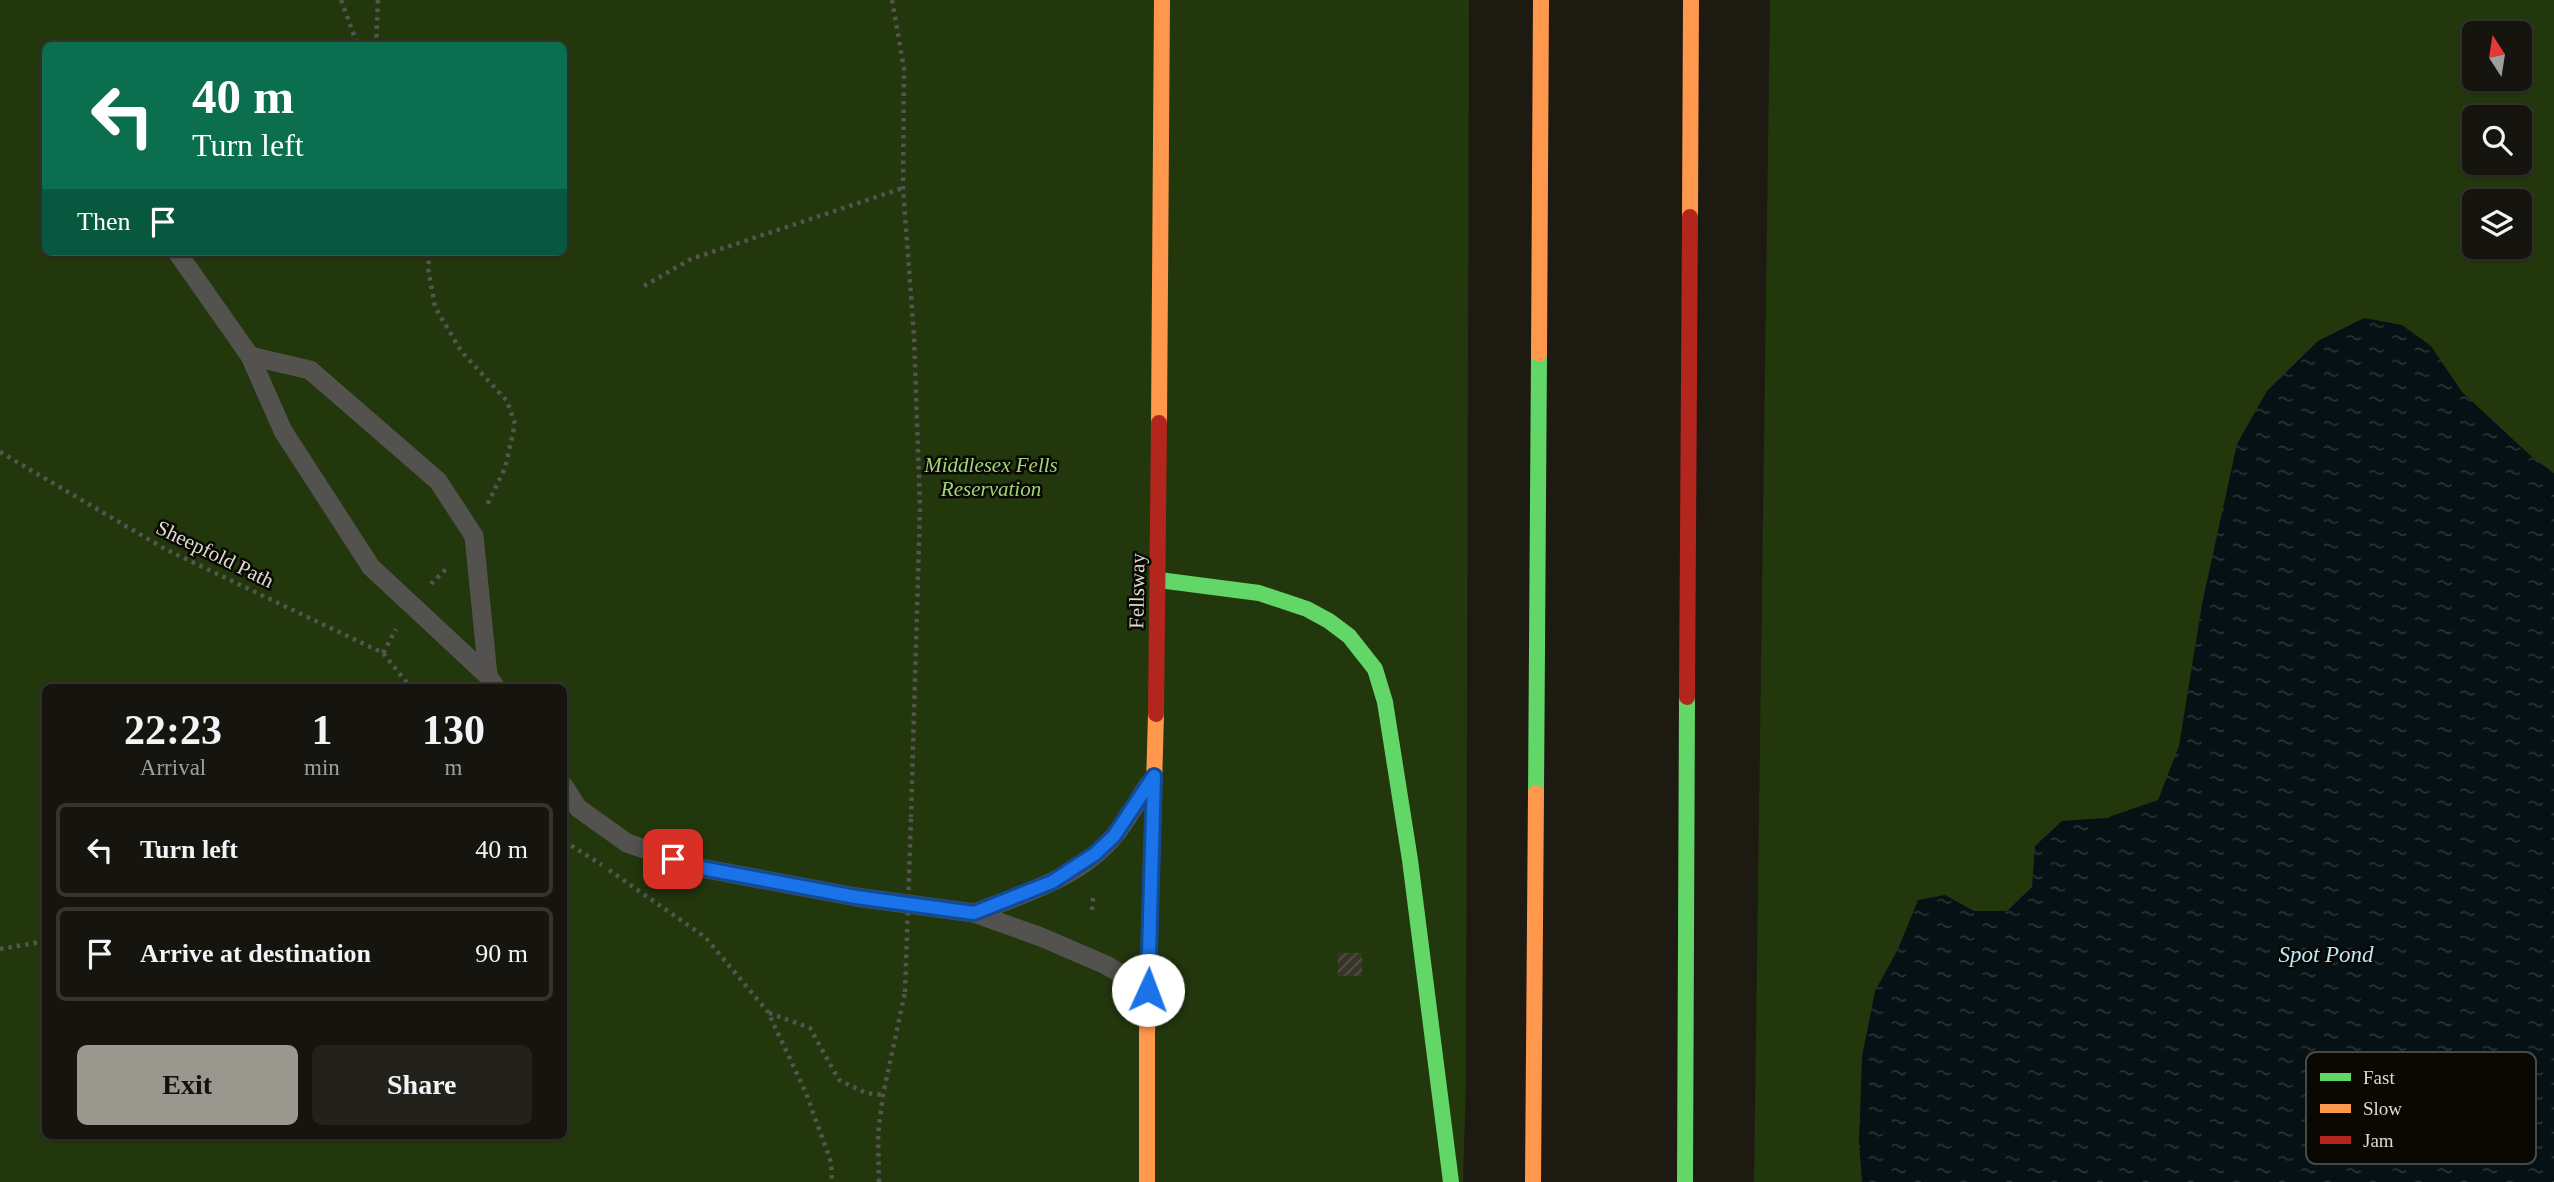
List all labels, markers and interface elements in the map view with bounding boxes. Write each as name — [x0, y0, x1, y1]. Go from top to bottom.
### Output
north arrow — [2462, 21, 2532, 91]
map controls — [2462, 21, 2532, 259]
text: 40 m — [192, 69, 294, 124]
icon: left — [77, 70, 168, 161]
button: search — [2462, 105, 2532, 175]
text: Turn left — [192, 127, 304, 163]
button: layers — [2462, 189, 2532, 259]
icon: arrive — [144, 203, 182, 241]
text: Then — [77, 207, 130, 236]
park label: Middlesex Fells Reservation — [923, 453, 1058, 501]
street label: Sheepfold Path — [152, 515, 278, 593]
street label: Fellsway — [1124, 552, 1150, 629]
text: 22:23 — [124, 707, 222, 753]
text: 1 — [311, 707, 332, 753]
text: 130 — [422, 707, 485, 753]
text: Arrival — [140, 755, 206, 780]
text: min — [304, 755, 340, 780]
text: m — [444, 755, 462, 780]
pin — [643, 829, 703, 889]
icon: left — [81, 831, 119, 869]
text: Turn left — [140, 835, 238, 864]
text: 40 m — [475, 835, 528, 864]
icon: arrive — [654, 840, 692, 878]
icon: arrive — [81, 935, 119, 973]
text: Arrive at destination — [140, 939, 371, 968]
text: 90 m — [475, 939, 528, 968]
water label: Spot Pond — [2278, 942, 2374, 967]
position arrow — [1111, 953, 1185, 1027]
button: Exit — [77, 1045, 298, 1125]
button: Share — [312, 1045, 532, 1125]
legend — [2306, 1052, 2536, 1164]
text: Fast — [2363, 1067, 2395, 1088]
text: Slow — [2363, 1098, 2402, 1119]
text: Jam — [2363, 1130, 2394, 1151]

